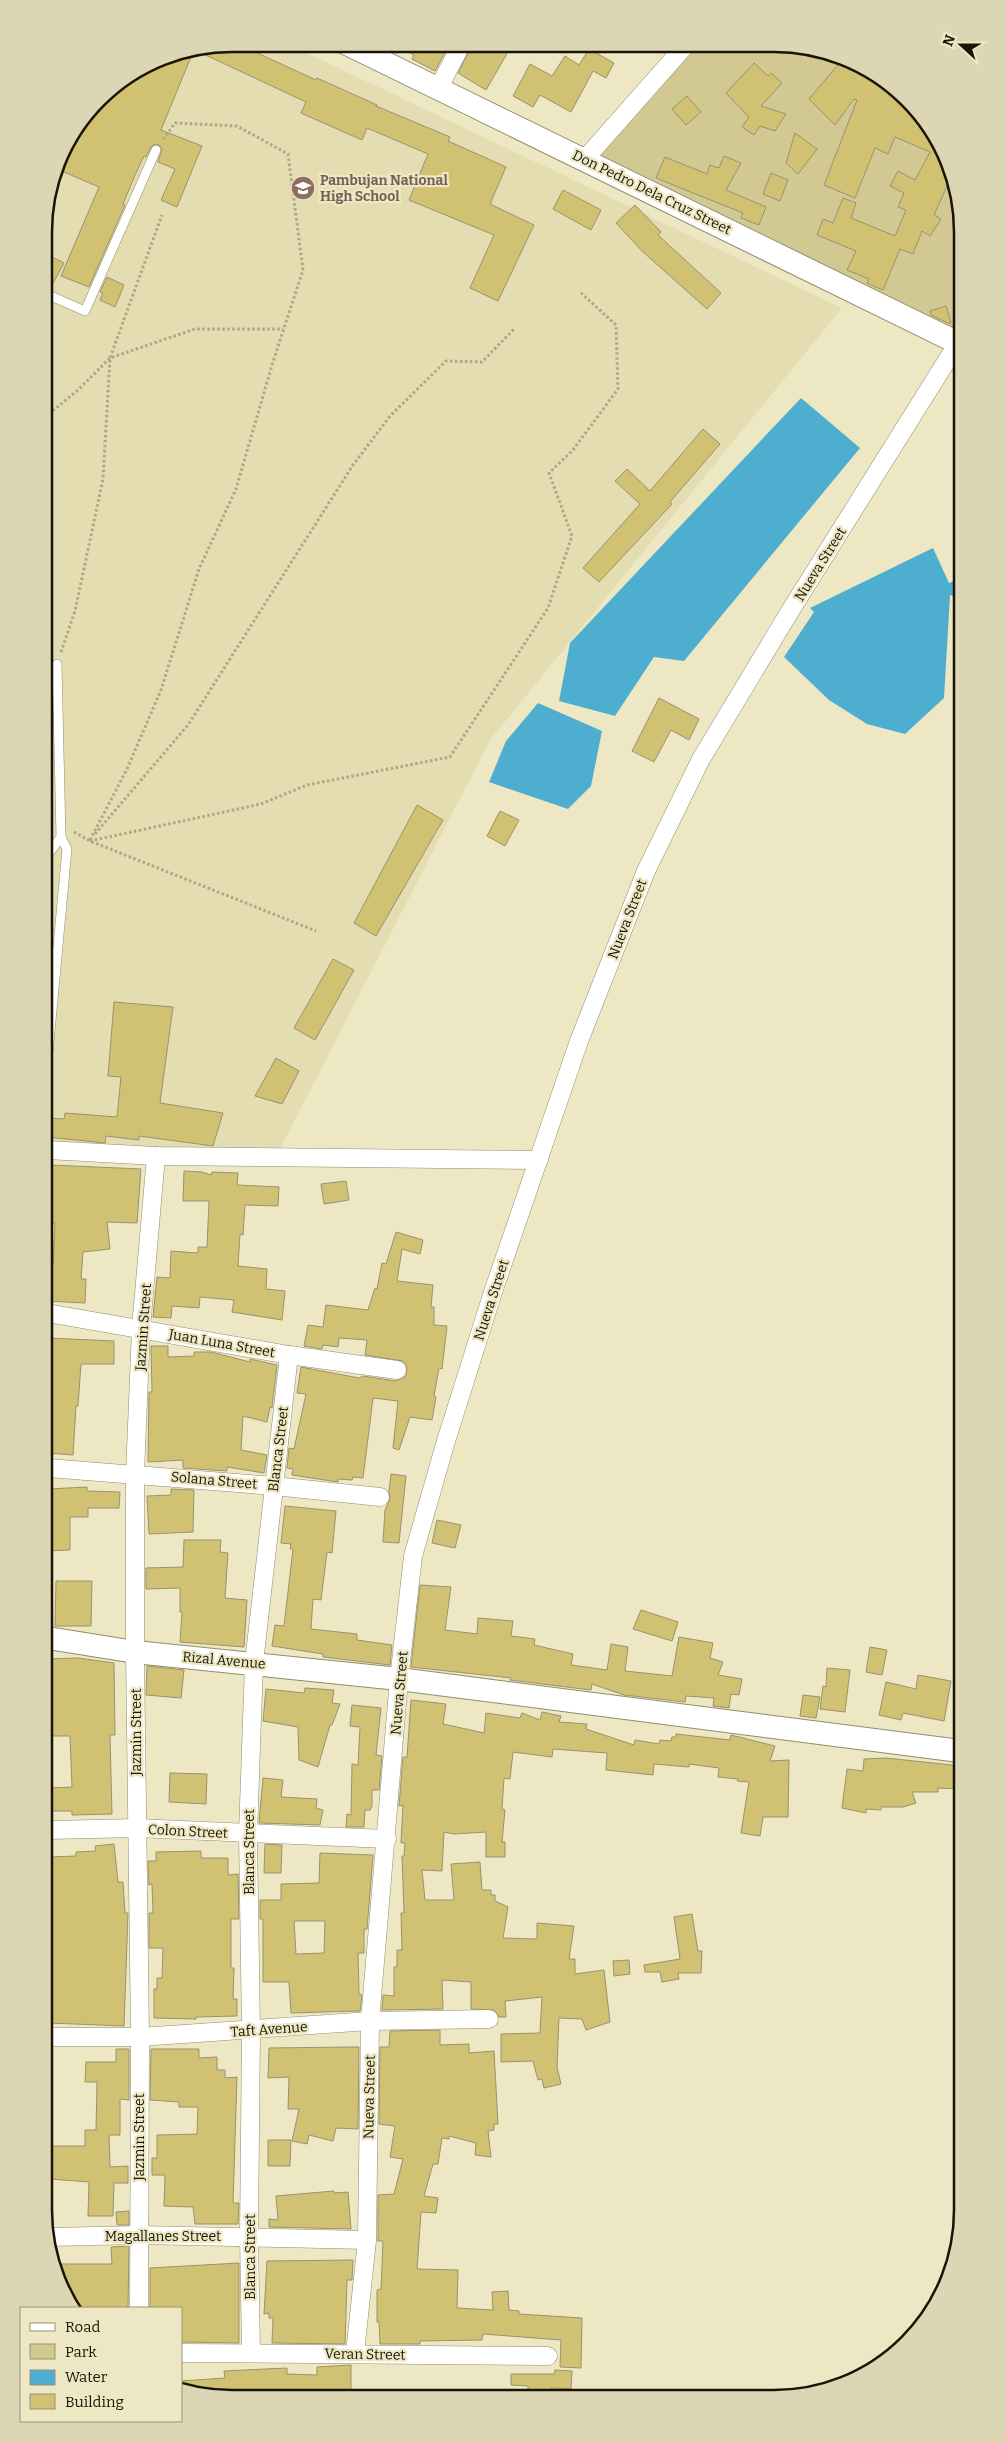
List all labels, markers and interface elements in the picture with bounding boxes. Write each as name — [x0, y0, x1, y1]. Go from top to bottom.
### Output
north arrow — [936, 20, 986, 70]
text: N — [939, 32, 959, 49]
street label: Don Pedro Dela Cruz Street — [570, 147, 734, 238]
place label: Pambujan National High School — [320, 172, 448, 205]
school or university icon: Pambujan National High School — [290, 175, 316, 201]
street label: Nueva Street — [791, 524, 850, 604]
street label: Nueva Street — [604, 877, 650, 962]
street label: Nueva Street — [470, 1257, 513, 1343]
street label: Jazmin Street — [132, 1283, 155, 1372]
street label: Juan Luna Street — [167, 1326, 276, 1361]
street label: Blanca Street — [265, 1405, 292, 1493]
street label: Solana Street — [170, 1468, 258, 1493]
street label: Rizal Avenue — [182, 1648, 266, 1673]
street label: Nueva Street — [387, 1650, 412, 1736]
street label: Jazmin Street — [128, 1688, 145, 1777]
street label: Blanca Street — [241, 1809, 258, 1895]
street label: Colon Street — [148, 1821, 228, 1842]
street label: Taft Avenue — [230, 2018, 308, 2041]
street label: Nueva Street — [360, 2055, 379, 2139]
street label: Jazmin Street — [131, 2093, 148, 2182]
street label: Blanca Street — [242, 2214, 259, 2300]
street label: Magallanes Street — [105, 2228, 221, 2245]
legend — [20, 2307, 182, 2422]
text: Road — [65, 2318, 100, 2336]
text: Park — [65, 2343, 97, 2361]
street label: Veran Street — [324, 2345, 406, 2364]
text: Water — [65, 2368, 108, 2386]
text: Building — [65, 2393, 124, 2411]

